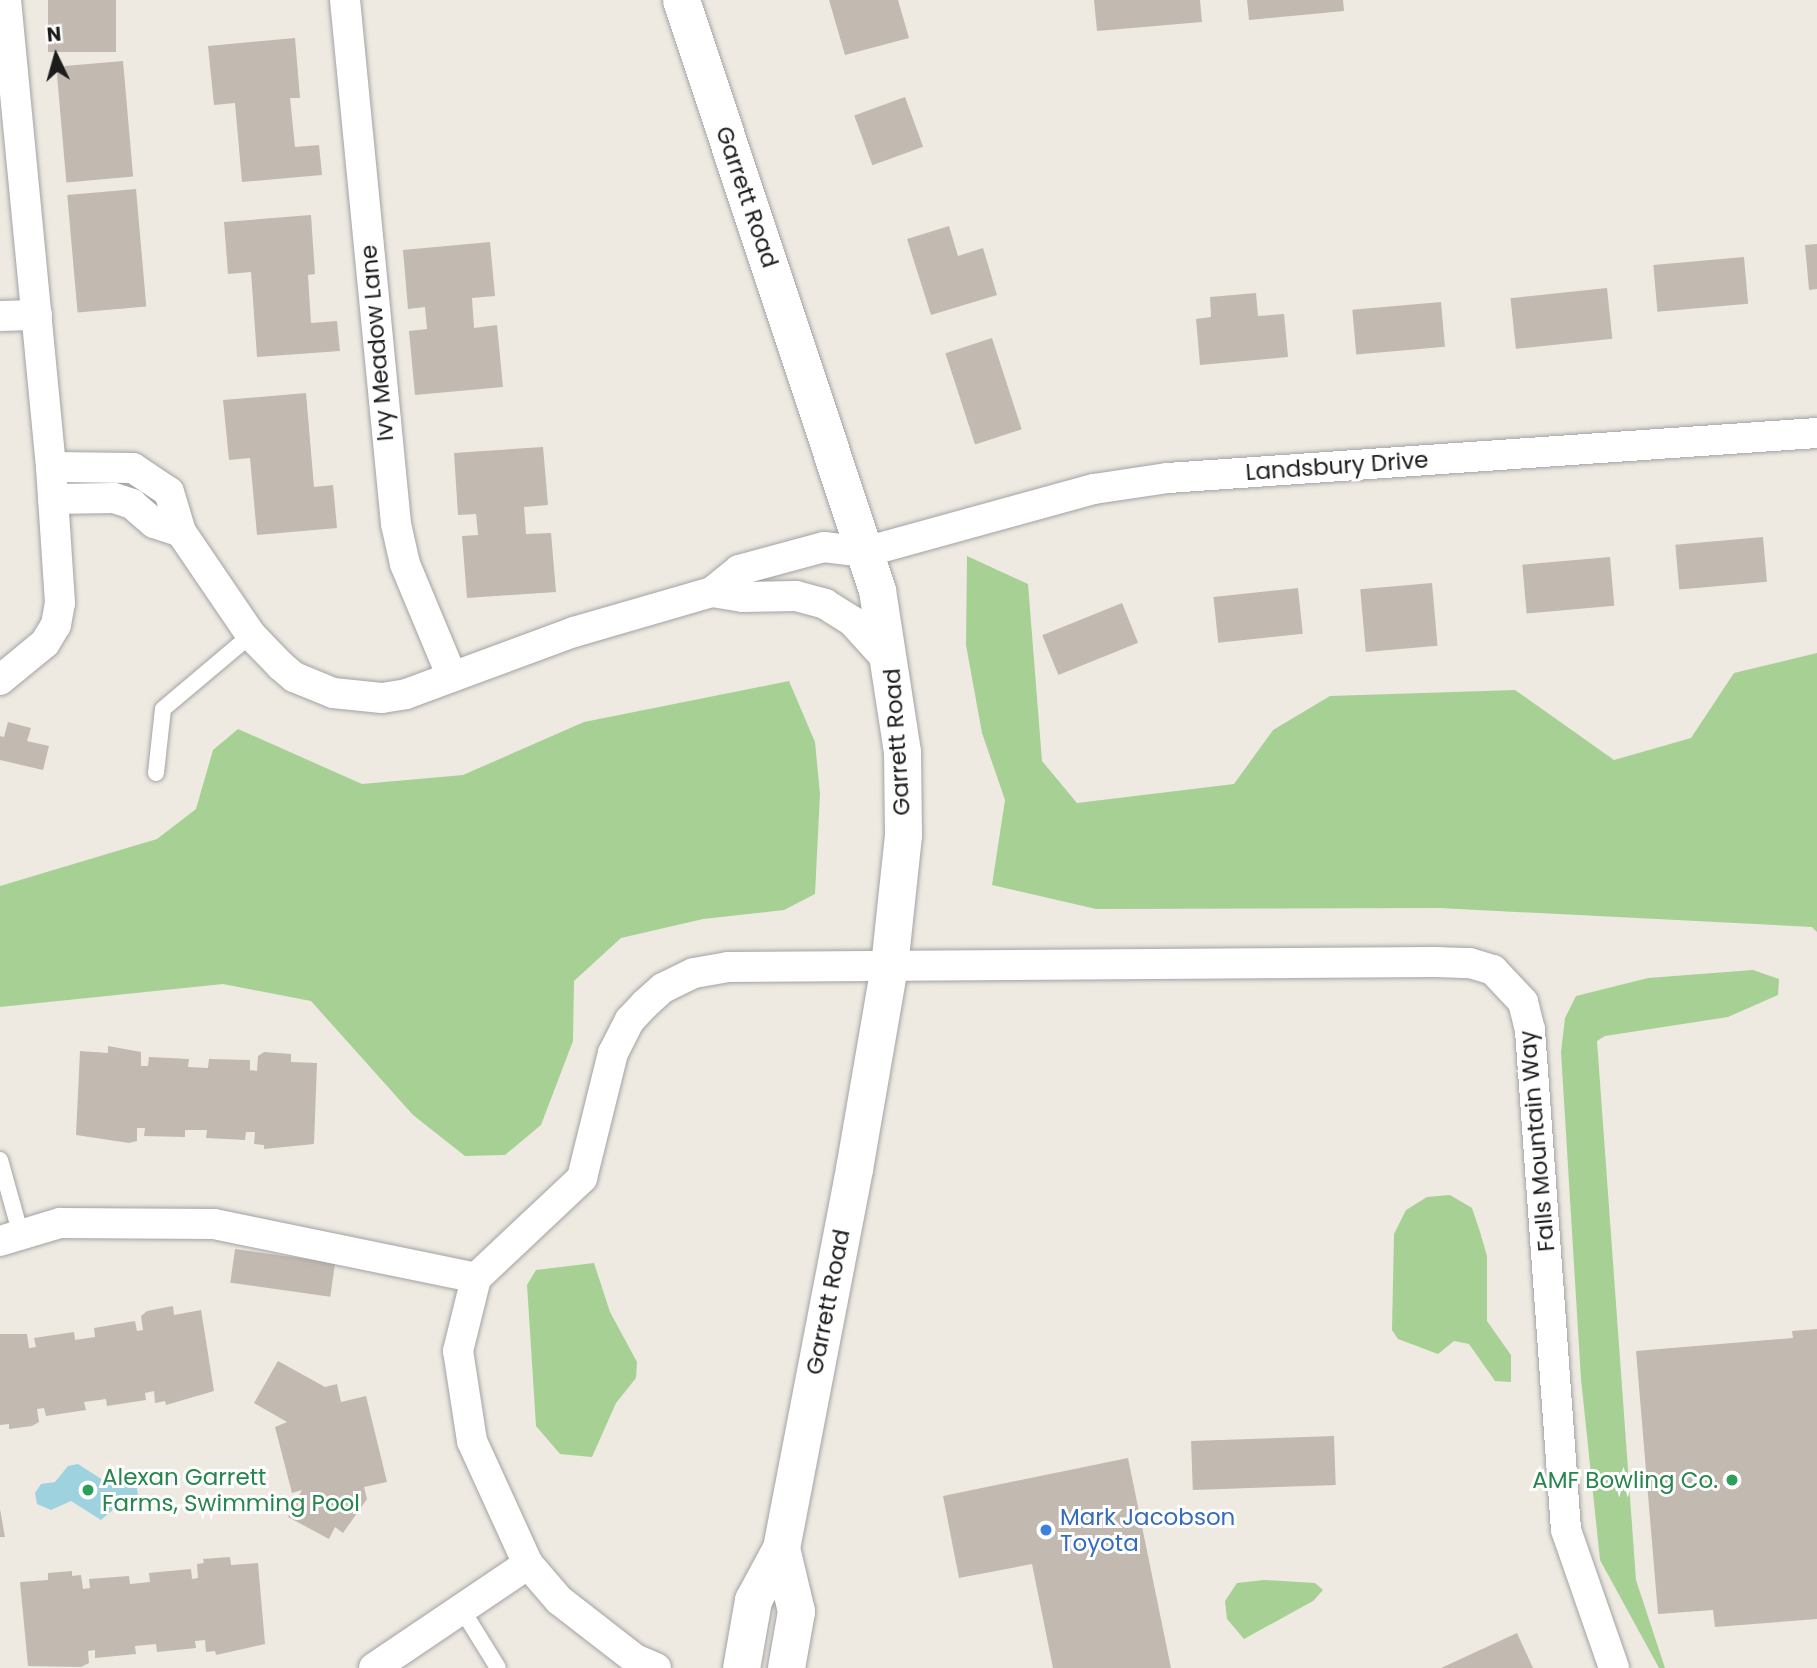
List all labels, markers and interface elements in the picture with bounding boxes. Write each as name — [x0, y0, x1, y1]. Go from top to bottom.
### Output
north arrow — [21, 21, 91, 91]
text: N — [46, 21, 62, 49]
street label: Garrett Road — [710, 123, 784, 271]
street label: Ivy Meadow Lane — [355, 244, 399, 442]
street label: Landsbury Drive — [1245, 446, 1429, 486]
street label: Garrett Road — [878, 667, 916, 817]
street label: Falls Mountain Way — [1514, 1029, 1560, 1253]
street label: Garrett Road — [800, 1227, 856, 1377]
place label: Alexan Garrett Farms, Swimming Pool — [102, 1463, 360, 1517]
place label: AMF Bowling Co. — [1532, 1466, 1718, 1494]
marker: AMF Bowling Co. — [1724, 1472, 1740, 1488]
marker: Alexan Garrett Farms, Swimming Pool — [80, 1482, 96, 1498]
place label: Mark Jacobson Toyota — [1060, 1503, 1235, 1557]
marker: Mark Jacobson Toyota — [1038, 1522, 1054, 1538]

